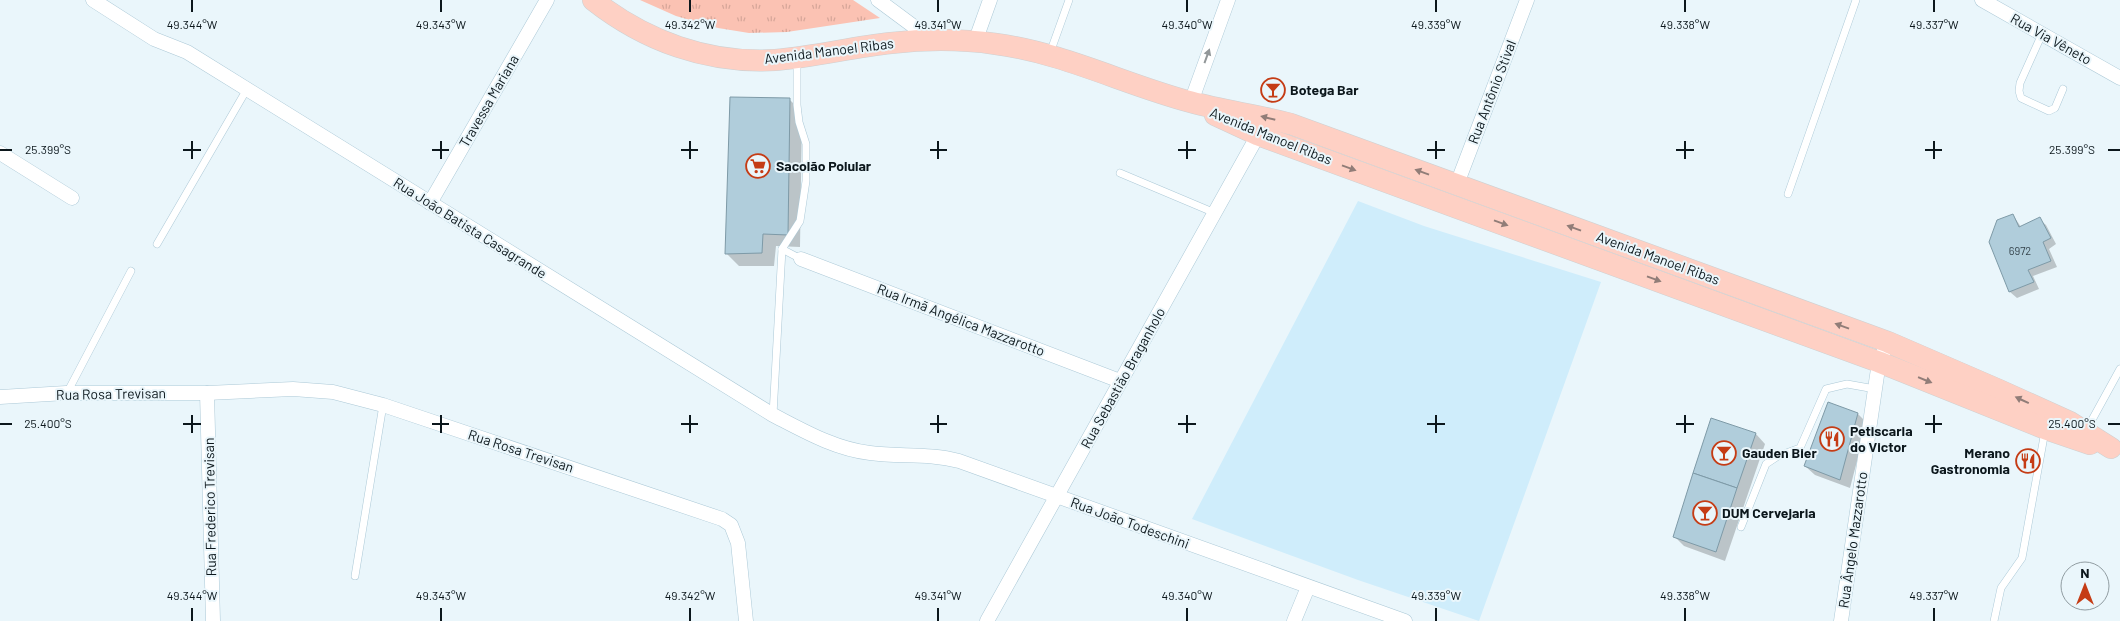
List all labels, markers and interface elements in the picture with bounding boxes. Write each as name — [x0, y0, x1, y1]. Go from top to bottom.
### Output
street label: Rua Via Vêneto — [2008, 9, 2095, 68]
text: 49.344°W — [167, 17, 218, 31]
text: 49.343°W — [416, 17, 467, 31]
text: 49.342°W — [665, 17, 716, 31]
text: 49.341°W — [914, 17, 962, 31]
text: 49.340°W — [1162, 17, 1213, 31]
text: 49.339°W — [1411, 17, 1461, 31]
text: 49.338°W — [1660, 17, 1710, 31]
text: 49.337°W — [1909, 17, 1959, 31]
street label: Avenida Manoel Ribas — [763, 34, 895, 67]
street label: Rua Antônio Stival — [1464, 38, 1519, 146]
one-way arrow — [1203, 48, 1211, 63]
street label: Travessa Mariana — [455, 51, 522, 150]
bar icon: Botega Bar — [1260, 77, 1286, 103]
place label: Botega Bar — [1290, 81, 1359, 98]
street label: Avenida Manoel Ribas — [1208, 103, 1335, 168]
one-way arrow — [1261, 114, 1276, 122]
text: 25.399°S — [25, 142, 71, 156]
text: 25.399°S — [2049, 142, 2095, 156]
supermarket icon: Sacolão Polular — [745, 153, 771, 179]
place label: Sacolão Polular — [776, 157, 872, 174]
one-way arrow — [1342, 164, 1357, 172]
one-way arrow — [1414, 168, 1429, 176]
street label: Rua João Batista Casagrande — [391, 173, 550, 282]
one-way arrow — [1494, 220, 1509, 227]
one-way arrow — [1567, 223, 1582, 231]
street label: Avenida Manoel Ribas — [1594, 227, 1722, 288]
house number: 6972 — [2009, 244, 2031, 257]
one-way arrow — [1647, 275, 1662, 283]
street label: Rua Irmã Angélica Mazzarotto — [875, 280, 1047, 359]
street label: Rua Sebastião Braganholo — [1077, 304, 1168, 451]
one-way arrow — [1834, 322, 1849, 330]
one-way arrow — [1917, 377, 1932, 384]
street label: Rua Rosa Trevisan — [56, 384, 166, 403]
one-way arrow — [2015, 396, 2029, 404]
text: 25.400°S — [24, 416, 72, 430]
text: 25.400°S — [2048, 416, 2096, 430]
place label: Petiscaria do Victor — [1850, 422, 1913, 455]
street label: Rua Rosa Trevisan — [466, 425, 576, 476]
restaurant icon: Petiscaria do Victor — [1819, 426, 1845, 452]
street label: Rua Frederico Trevisan — [200, 437, 219, 577]
bar icon: Gauden Bier — [1711, 440, 1737, 466]
place label: Gauden Bier — [1742, 444, 1817, 461]
place label: Merano Gastronomia — [1931, 444, 2010, 477]
restaurant icon: Merano Gastronomia — [2015, 448, 2041, 474]
street label: Rua Ângelo Mazzarotto — [1835, 471, 1871, 609]
street label: Rua João Todeschini — [1069, 493, 1192, 552]
bar icon: DUM Cervejaria — [1692, 500, 1718, 526]
place label: DUM Cervejaria — [1722, 504, 1816, 521]
north arrow — [2060, 561, 2110, 611]
text: N — [2080, 564, 2090, 581]
text: 49.344°W — [167, 588, 218, 602]
text: 49.343°W — [416, 588, 467, 602]
text: 49.342°W — [665, 588, 716, 602]
text: 49.341°W — [914, 588, 962, 602]
text: 49.340°W — [1162, 588, 1213, 602]
text: 49.339°W — [1411, 588, 1461, 602]
text: 49.338°W — [1660, 588, 1710, 602]
text: 49.337°W — [1909, 588, 1959, 602]

